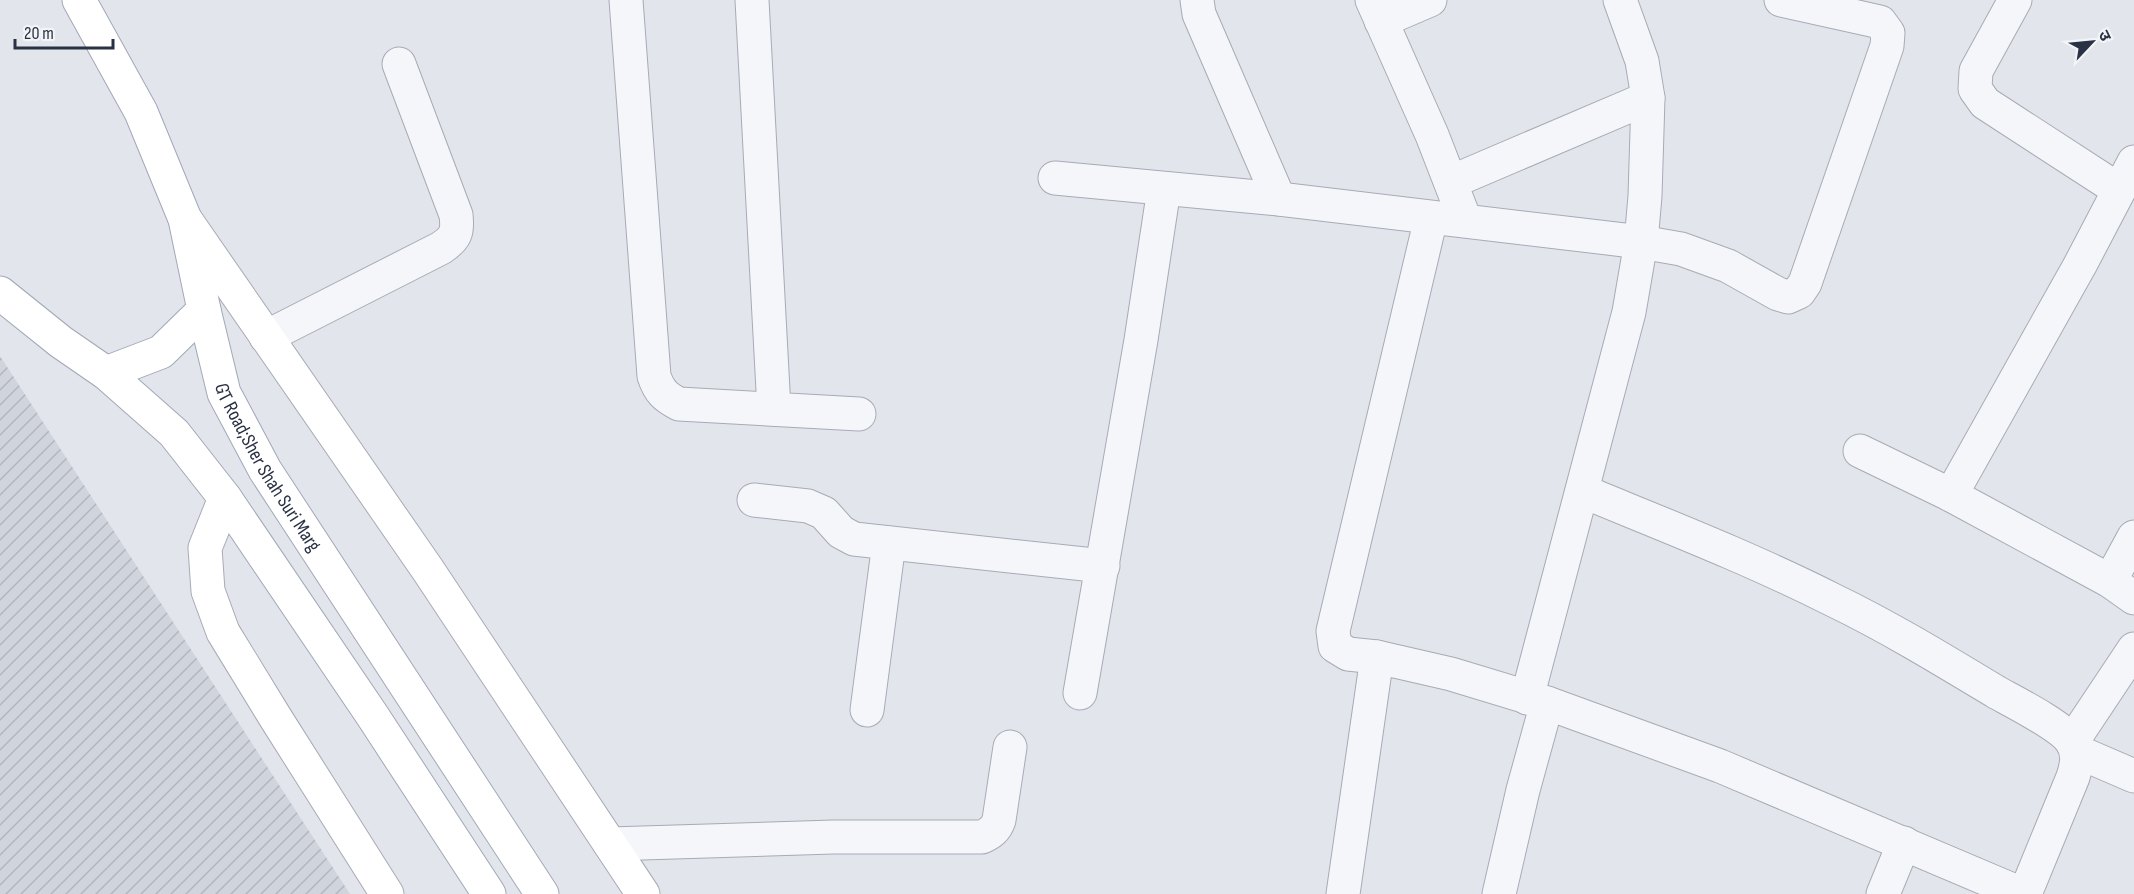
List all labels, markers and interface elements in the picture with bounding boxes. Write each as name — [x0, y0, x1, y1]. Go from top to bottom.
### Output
scale bar — [15, 12, 112, 50]
north arrow — [2062, 12, 2122, 72]
text: 20 m — [24, 23, 54, 44]
text: उ — [2094, 28, 2115, 45]
street label: GT Road;Sher Shah Suri Marg — [209, 381, 326, 556]

